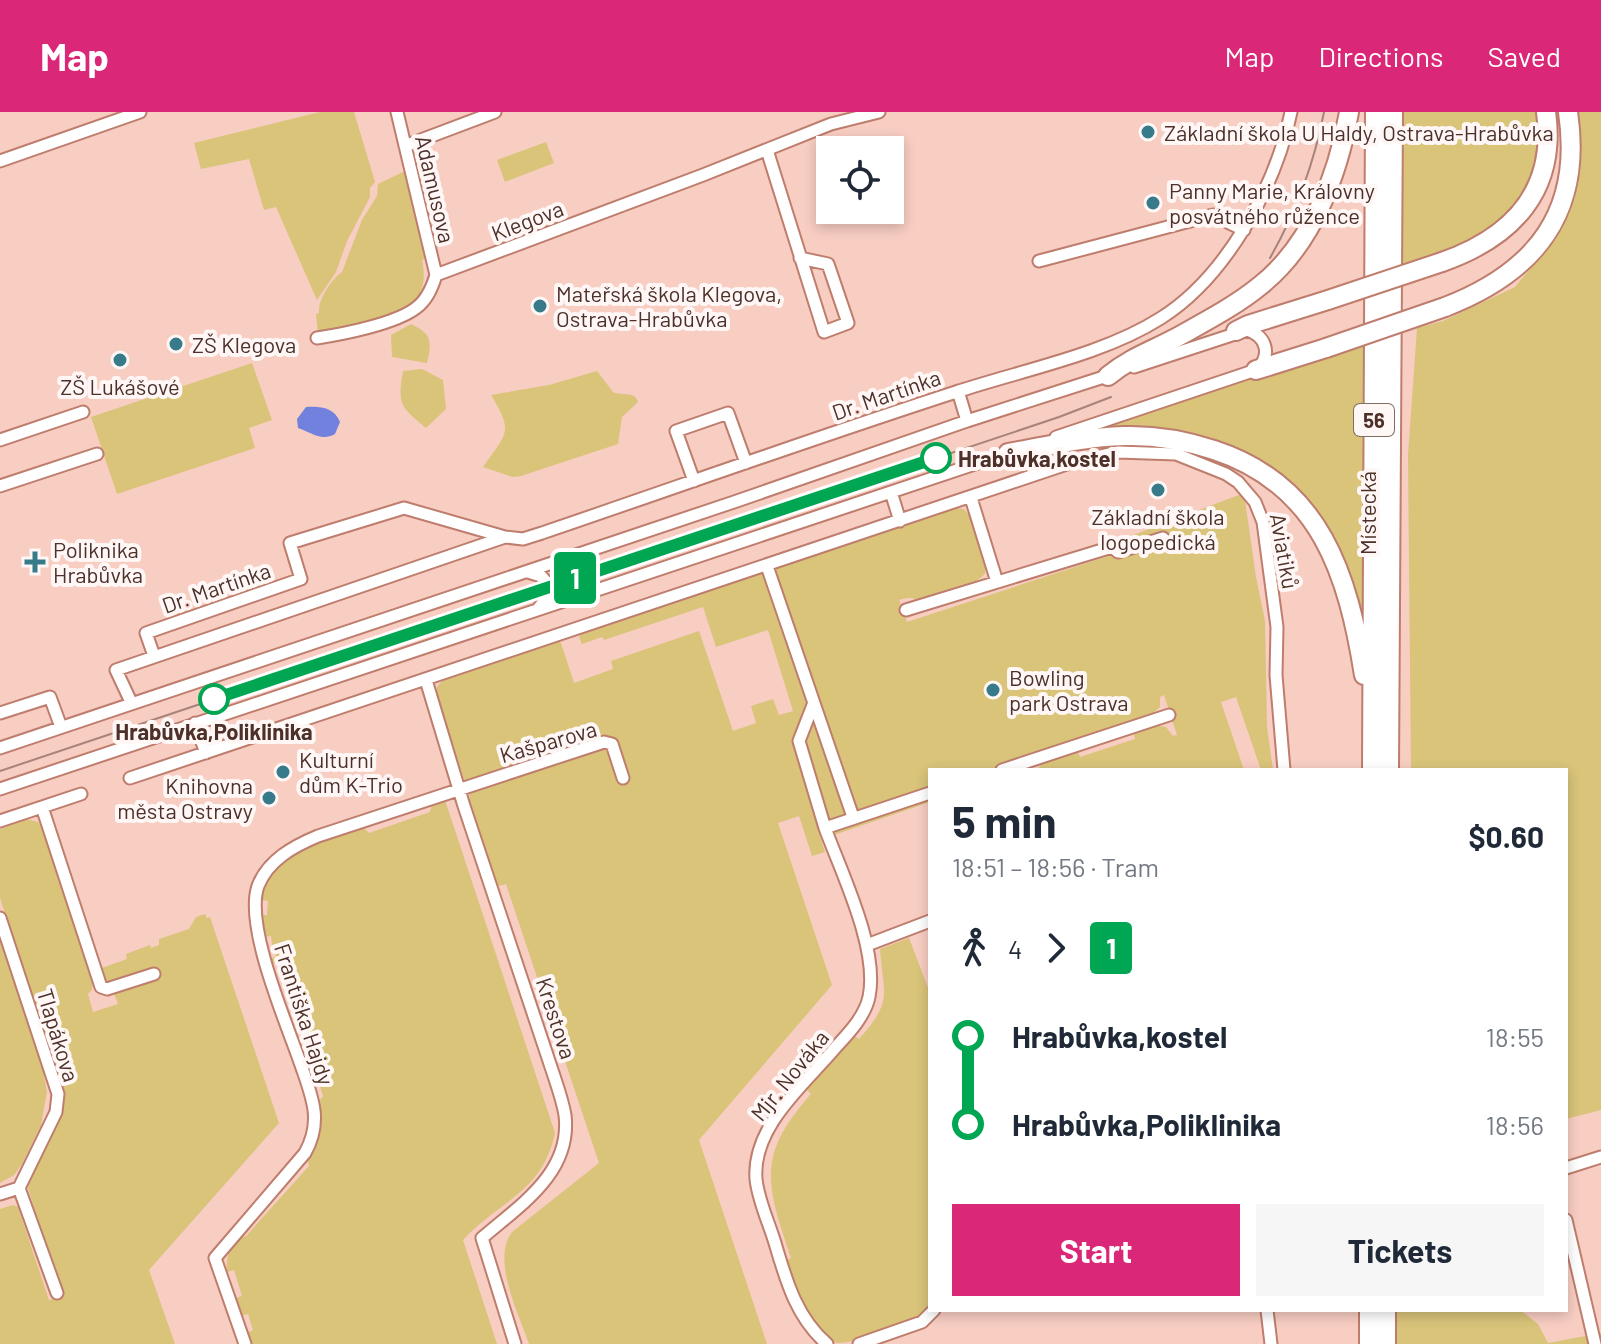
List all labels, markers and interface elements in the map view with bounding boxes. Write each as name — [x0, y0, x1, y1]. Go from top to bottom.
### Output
text: Map — [40, 33, 109, 79]
text: Map — [1225, 39, 1274, 73]
text: Directions — [1318, 39, 1444, 73]
text: Saved — [1488, 39, 1561, 73]
place label: Základní škola U Haldy, Ostrava-Hrabůvka — [1164, 119, 1554, 145]
marker: Základní škola U Haldy, Ostrava-Hrabůvka — [1139, 123, 1157, 141]
street label: Adamusova — [411, 133, 461, 245]
map controls — [816, 136, 904, 224]
button: locate — [816, 136, 904, 224]
place label: Panny Marie, Královny posvátného růžence — [1169, 177, 1375, 228]
street label: Klegova — [487, 194, 567, 246]
marker: Panny Marie, Královny posvátného růžence — [1144, 194, 1162, 212]
place label: Mateřská škola Klegova, Ostrava-Hrabůvka — [556, 280, 782, 331]
marker: Mateřská škola Klegova, Ostrava-Hrabůvka — [531, 297, 549, 315]
place label: ZŠ Klegova — [192, 331, 296, 357]
marker: ZŠ Klegova — [167, 335, 185, 353]
marker: ZŠ Lukášové — [111, 351, 129, 369]
street label: Dr. Martínka — [828, 363, 944, 425]
place label: ZŠ Lukášové — [60, 373, 180, 399]
road number: 56 — [1354, 404, 1394, 436]
marker: Hrabůvka,kostel — [921, 443, 951, 473]
place label: Hrabůvka,kostel — [958, 445, 1116, 471]
street label: Místecká — [1354, 471, 1380, 555]
marker: Základní škola logopedická — [1149, 481, 1167, 499]
place label: Základní škola logopedická — [1091, 503, 1225, 554]
street label: Aviatiků — [1266, 511, 1304, 591]
place label: Poliknika Hrabůvka — [53, 536, 143, 587]
marker: Poliknika Hrabůvka — [24, 551, 46, 573]
line badge: 1 — [549, 552, 601, 604]
street label: Dr. Martínka — [158, 556, 274, 618]
text: 1 — [570, 561, 580, 595]
place label: Bowling park Ostrava — [1009, 664, 1129, 715]
marker: Bowling park Ostrava — [984, 681, 1002, 699]
marker: Hrabůvka,Poliklinika — [199, 684, 229, 714]
street label: Kašparova — [497, 715, 599, 767]
place label: Hrabůvka,Poliklinika — [115, 718, 313, 744]
place label: Kulturní dům K-Trio — [299, 746, 403, 797]
marker: Kulturní dům K-Trio — [274, 763, 292, 781]
place label: Knihovna města Ostravy — [117, 772, 253, 823]
marker: Knihovna města Ostravy — [260, 789, 278, 807]
text: 5 min — [952, 794, 1057, 847]
text: $0.60 — [1468, 818, 1544, 854]
text: 18:51 – 18:56 · Tram — [952, 851, 1159, 882]
icon: walk — [952, 926, 996, 970]
icon: forward — [1034, 926, 1078, 970]
text: 1 — [1106, 931, 1116, 965]
text: 4 — [1008, 933, 1022, 964]
street label: Františka Hajdy — [270, 940, 340, 1088]
street label: Krestova — [532, 974, 582, 1062]
street label: Tlapákova — [33, 985, 85, 1085]
text: Hrabůvka,kostel — [1012, 1018, 1227, 1054]
text: 18:55 — [1486, 1021, 1544, 1052]
street label: Mjr. Nováka — [745, 1025, 833, 1125]
text: Hrabůvka,Poliklinika — [1012, 1106, 1281, 1142]
text: 18:56 — [1486, 1109, 1544, 1140]
button: Start — [952, 1204, 1240, 1296]
button: Tickets — [1256, 1204, 1544, 1296]

